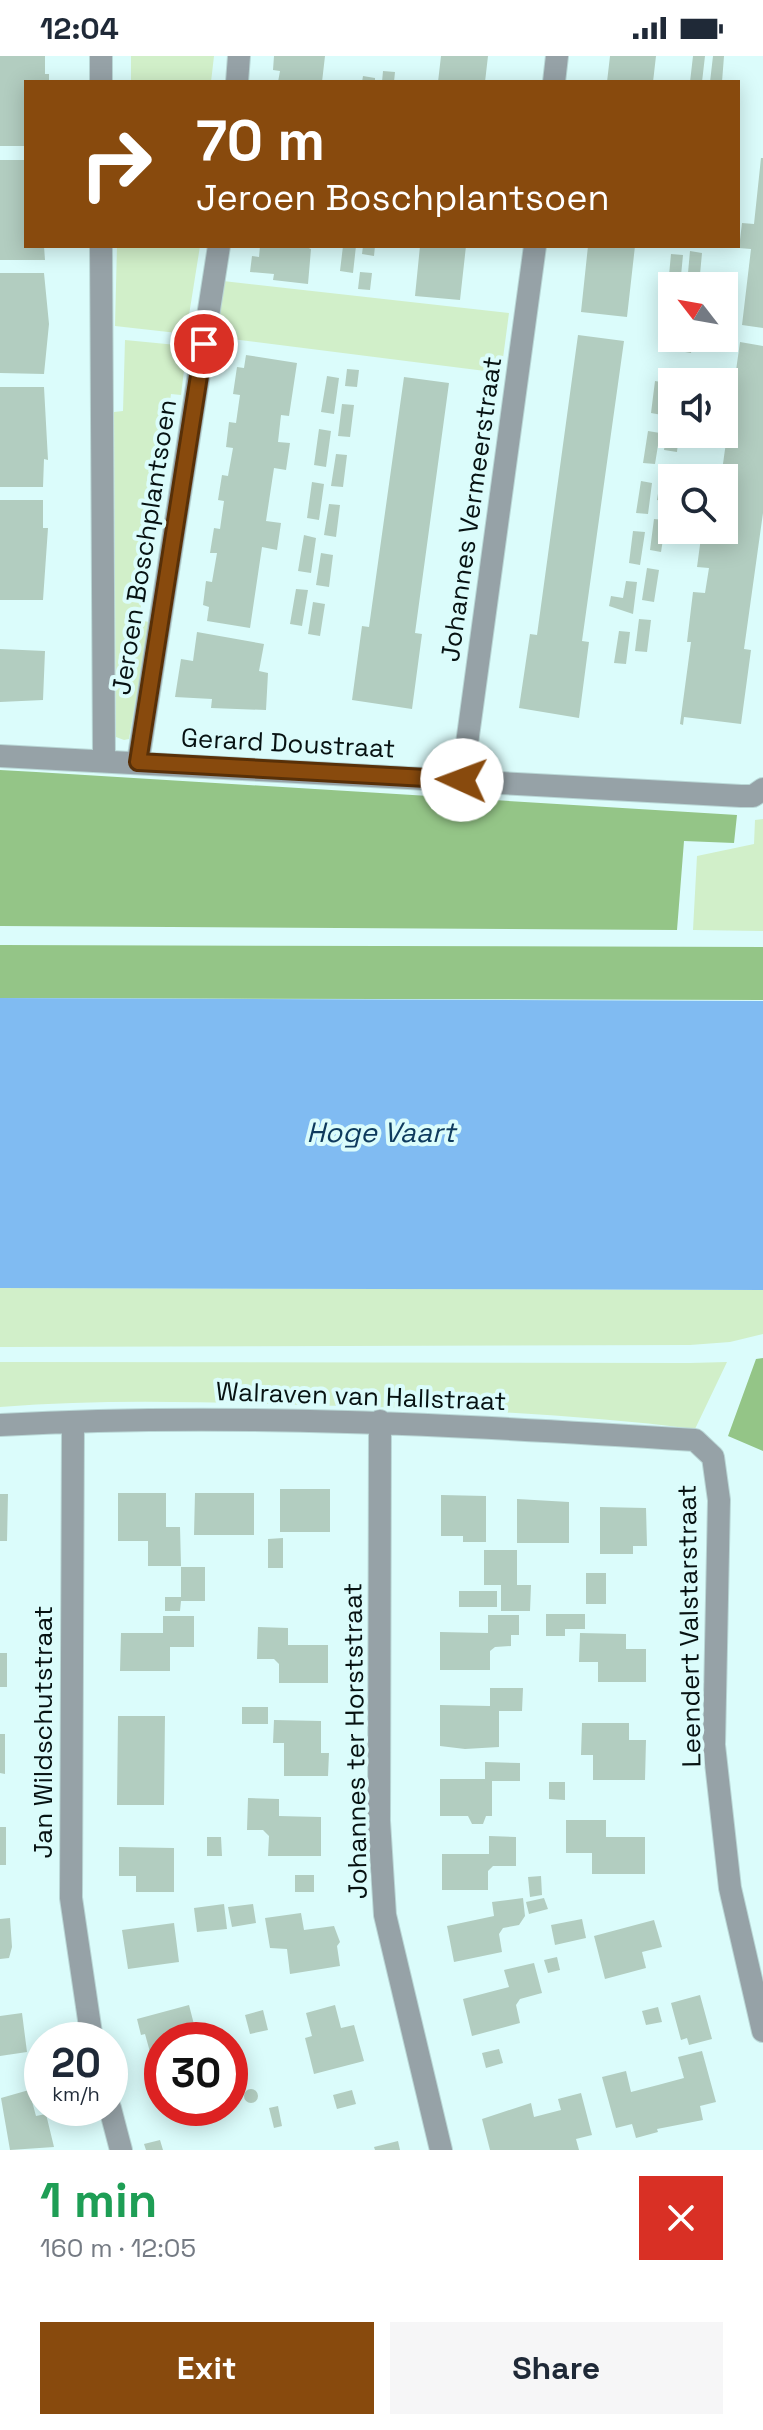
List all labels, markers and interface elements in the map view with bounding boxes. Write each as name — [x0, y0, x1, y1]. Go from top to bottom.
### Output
text: 12:04 — [40, 9, 119, 48]
text: 70 m — [196, 105, 325, 176]
icon: right — [64, 112, 168, 216]
text: Jeroen Boschplantsoen — [196, 175, 610, 221]
north arrow — [658, 272, 738, 352]
map controls — [658, 272, 738, 544]
pin — [170, 310, 238, 378]
icon: arrive — [182, 322, 226, 366]
street label: Johannes Vermeerstraat — [433, 354, 509, 664]
button: sound — [658, 368, 738, 448]
street label: Jeroen Boschplantsoen — [104, 397, 184, 697]
button: search — [658, 464, 738, 544]
street label: Gerard Doustraat — [180, 720, 396, 766]
position arrow — [420, 738, 504, 822]
water label: Hoge Vaart — [306, 1114, 459, 1150]
street label: Walraven van Hallstraat — [215, 1374, 507, 1418]
street label: Leendert Valstarstraat — [670, 1484, 708, 1768]
street label: Johannes ter Horststraat — [335, 1582, 375, 1900]
street label: Jan Wildschutstraat — [26, 1605, 60, 1859]
speed limit sign: 30 — [144, 2022, 248, 2126]
text: 20 — [51, 2038, 101, 2089]
text: km/h — [52, 2081, 100, 2107]
text: 1 min — [40, 2170, 157, 2231]
button: close — [639, 2176, 723, 2260]
text: 160 m · 12:05 — [40, 2231, 196, 2265]
button: Exit — [40, 2322, 374, 2414]
button: Share — [390, 2322, 723, 2414]

